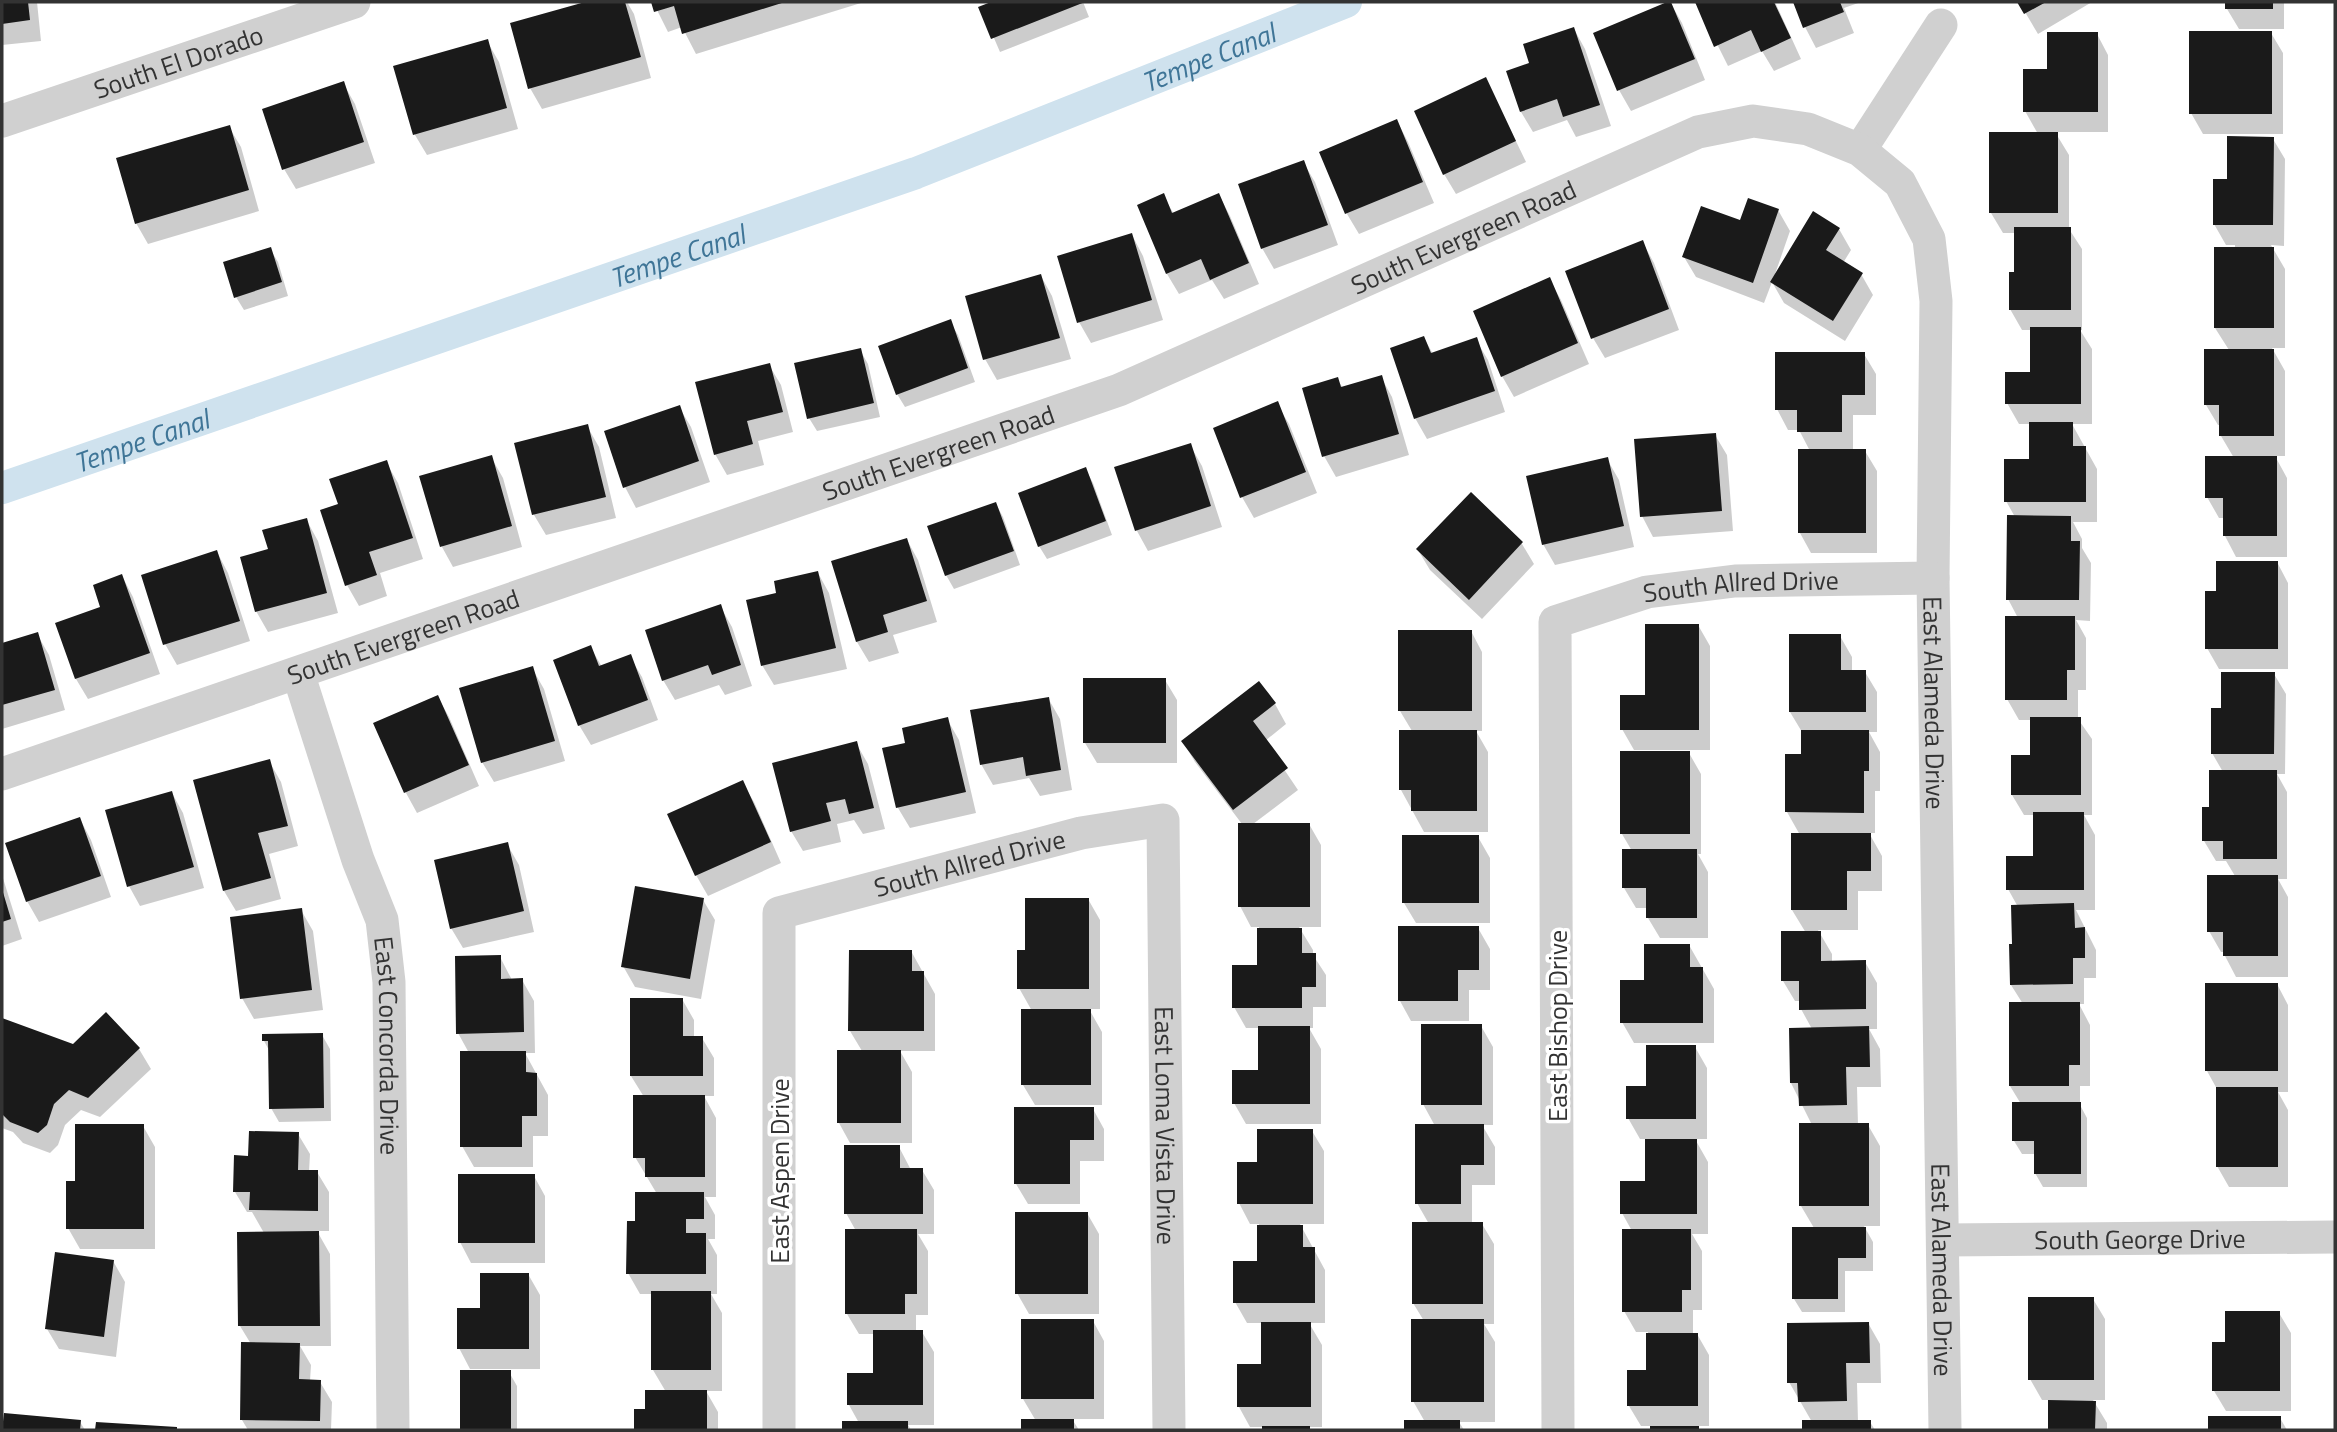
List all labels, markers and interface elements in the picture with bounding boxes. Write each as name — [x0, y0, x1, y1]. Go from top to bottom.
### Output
water label: Tempe Canal — [1135, 10, 1284, 103]
street label: South El Dorado — [88, 15, 268, 108]
street label: South Evergreen Road — [1344, 169, 1582, 304]
water label: Tempe Canal — [604, 211, 753, 299]
street label: South Evergreen Road — [817, 394, 1060, 510]
water label: Tempe Canal — [68, 396, 217, 483]
street label: South Allred Drive — [1641, 560, 1839, 612]
street label: South Evergreen Road — [282, 578, 524, 694]
street label: East Alameda Drive — [1914, 596, 1956, 810]
street label: South Allred Drive — [870, 819, 1069, 907]
street label: East Bishop Drive — [1538, 930, 1577, 1122]
street label: East Concorda Drive — [364, 934, 410, 1155]
street label: East Loma Vista Drive — [1145, 1006, 1187, 1245]
street label: East Aspen Drive — [760, 1078, 799, 1264]
street label: East Alameda Drive — [1922, 1163, 1964, 1377]
street label: South George Drive — [2034, 1218, 2246, 1259]

